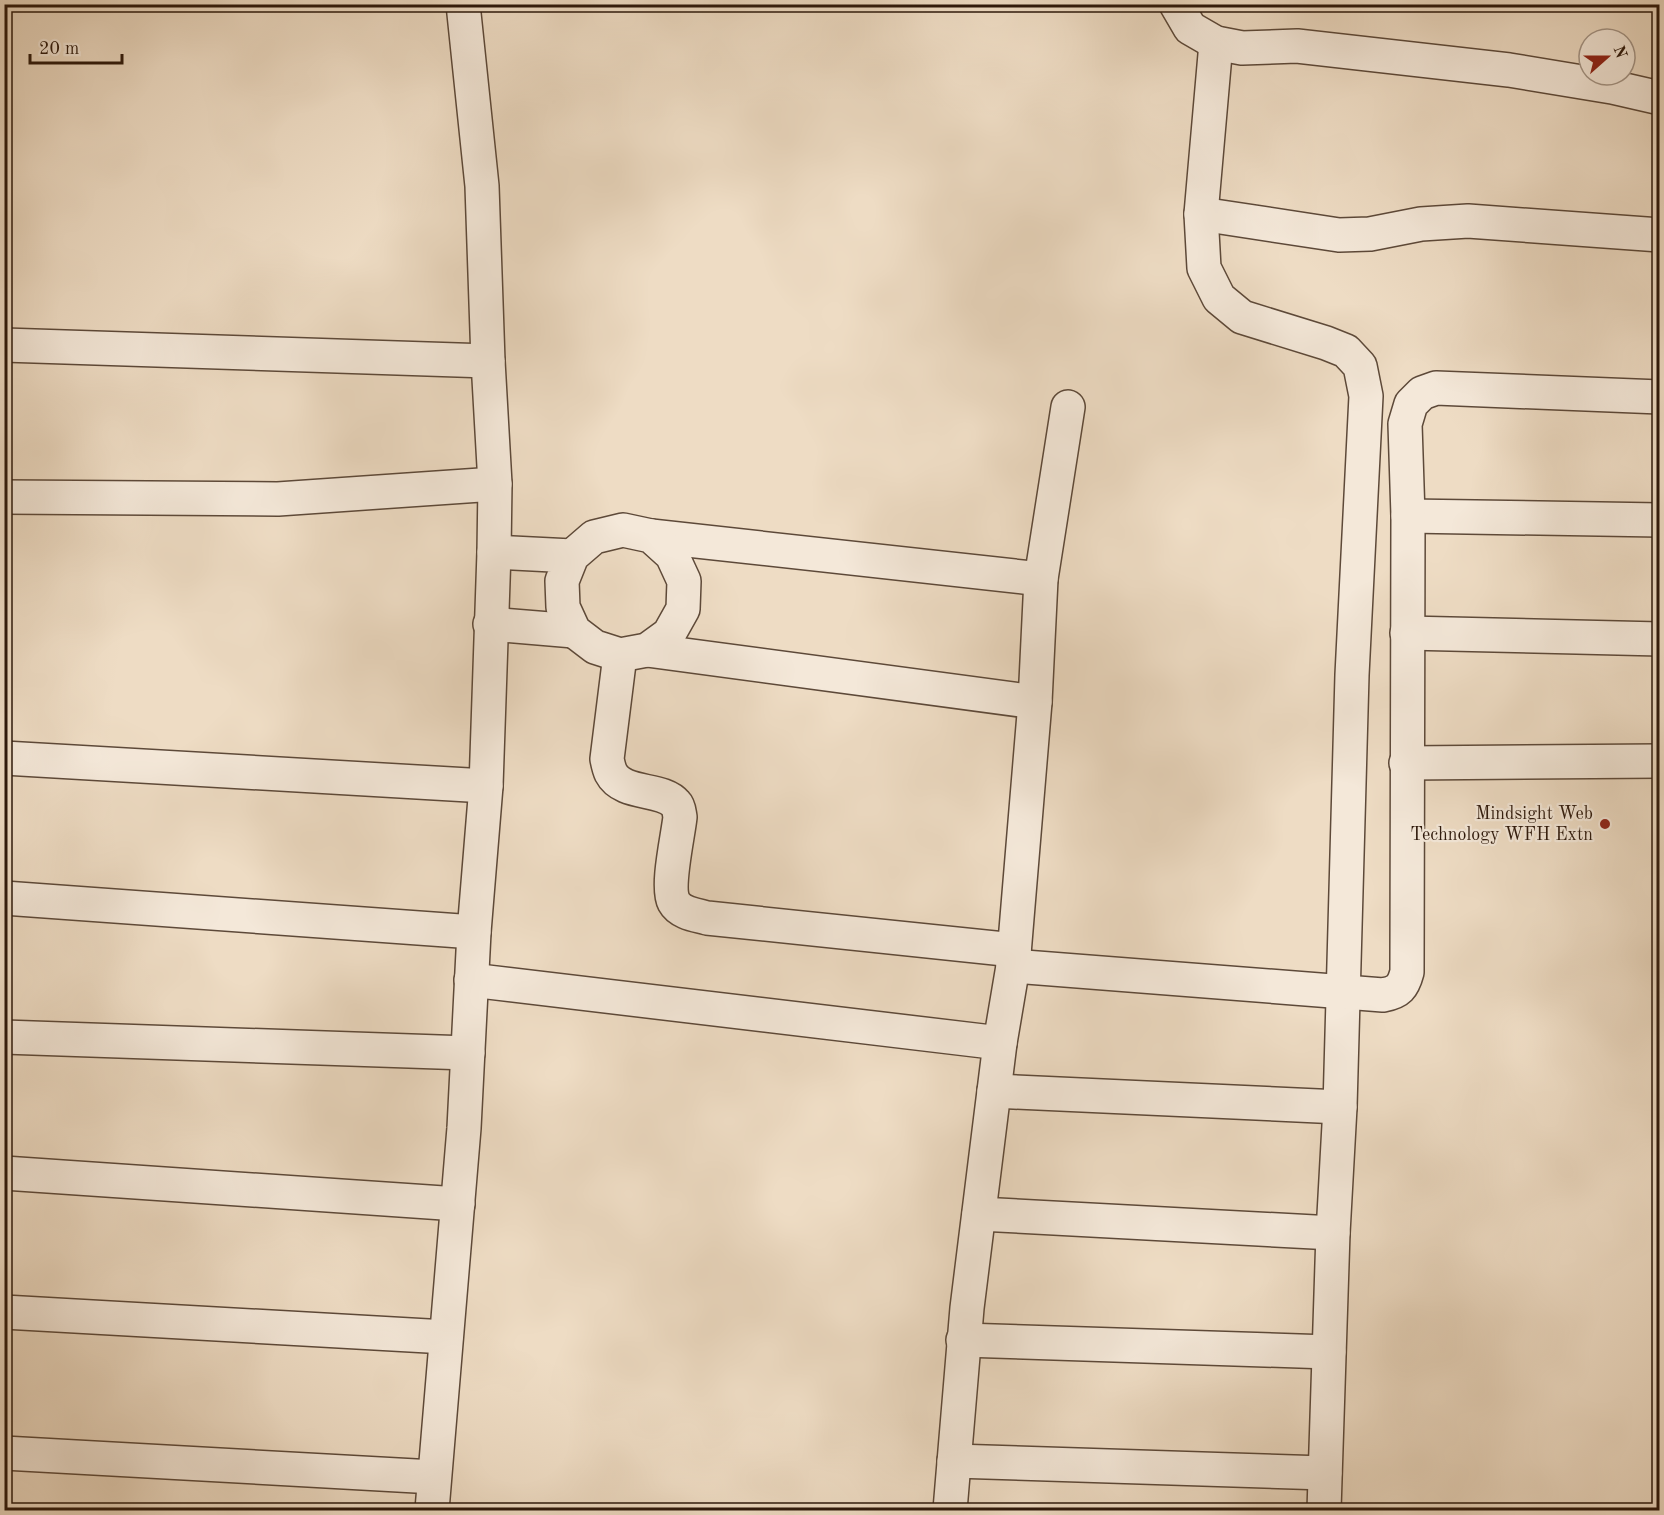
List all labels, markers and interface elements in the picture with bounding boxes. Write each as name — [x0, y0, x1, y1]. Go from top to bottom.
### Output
scale bar — [30, 27, 122, 65]
north arrow — [1577, 27, 1637, 87]
text: 20 m — [39, 40, 79, 58]
text: N — [1609, 44, 1629, 62]
place label: Mindsight Web Technology WFH Extn — [1410, 805, 1593, 844]
marker: Mindsight Web Technology WFH Extn — [1598, 817, 1612, 831]

